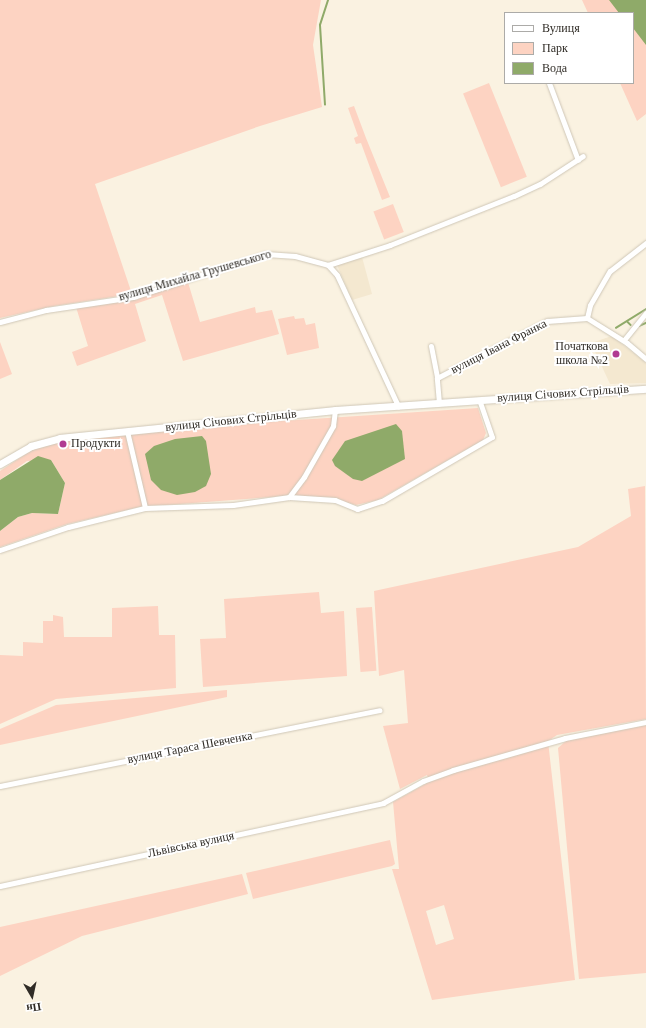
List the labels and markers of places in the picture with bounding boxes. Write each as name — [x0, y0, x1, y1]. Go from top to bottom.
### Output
place label: Початкова школа №2 — [555, 340, 608, 368]
marker: Початкова школа №2 — [611, 349, 621, 359]
place label: Продукти — [71, 437, 121, 451]
marker: Продукти — [58, 439, 68, 449]

